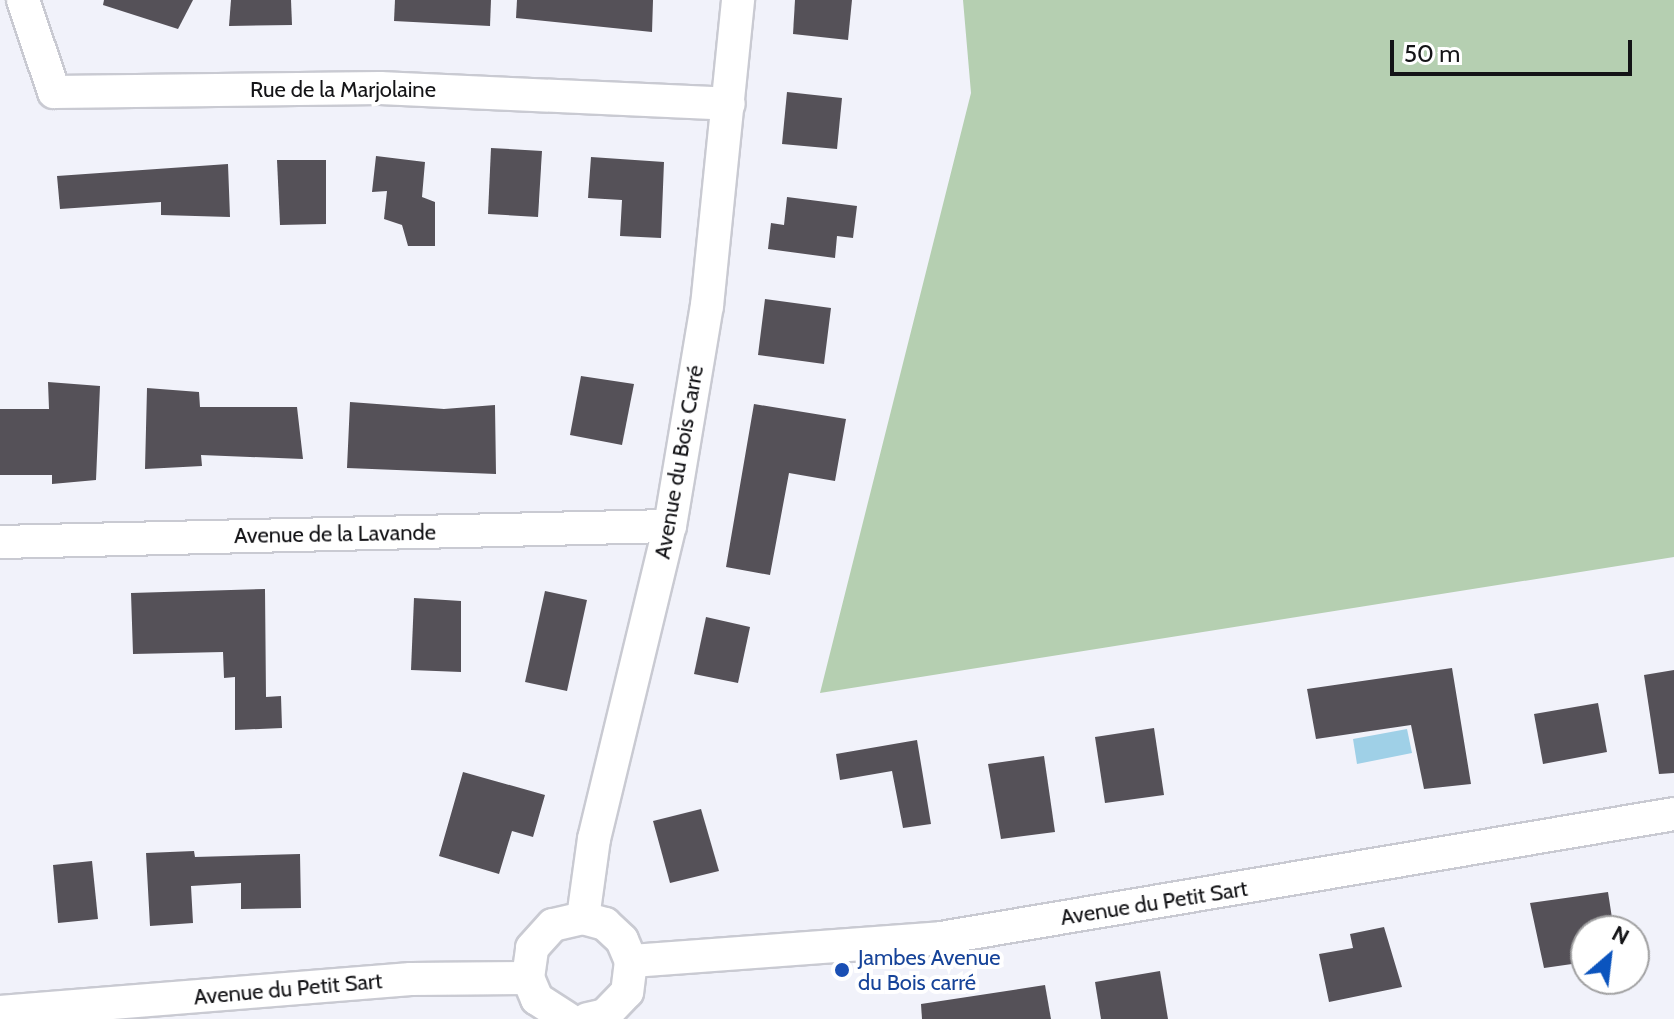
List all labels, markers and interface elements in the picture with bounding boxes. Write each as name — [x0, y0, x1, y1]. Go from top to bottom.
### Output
scale bar — [1394, 24, 1636, 74]
text: 50 m — [1404, 39, 1460, 68]
street label: Rue de la Marjolaine — [250, 77, 436, 103]
street label: Avenue du Bois Carré — [649, 363, 709, 561]
street label: Avenue de la Lavande — [234, 519, 436, 549]
street label: Avenue du Petit Sart — [1059, 875, 1249, 931]
north arrow — [1570, 915, 1650, 995]
text: N — [1607, 920, 1634, 951]
place label: Jambes Avenue du Bois carré — [858, 944, 1001, 996]
marker: Jambes Avenue du Bois carré — [833, 961, 851, 979]
street label: Avenue du Petit Sart — [193, 968, 383, 1010]

